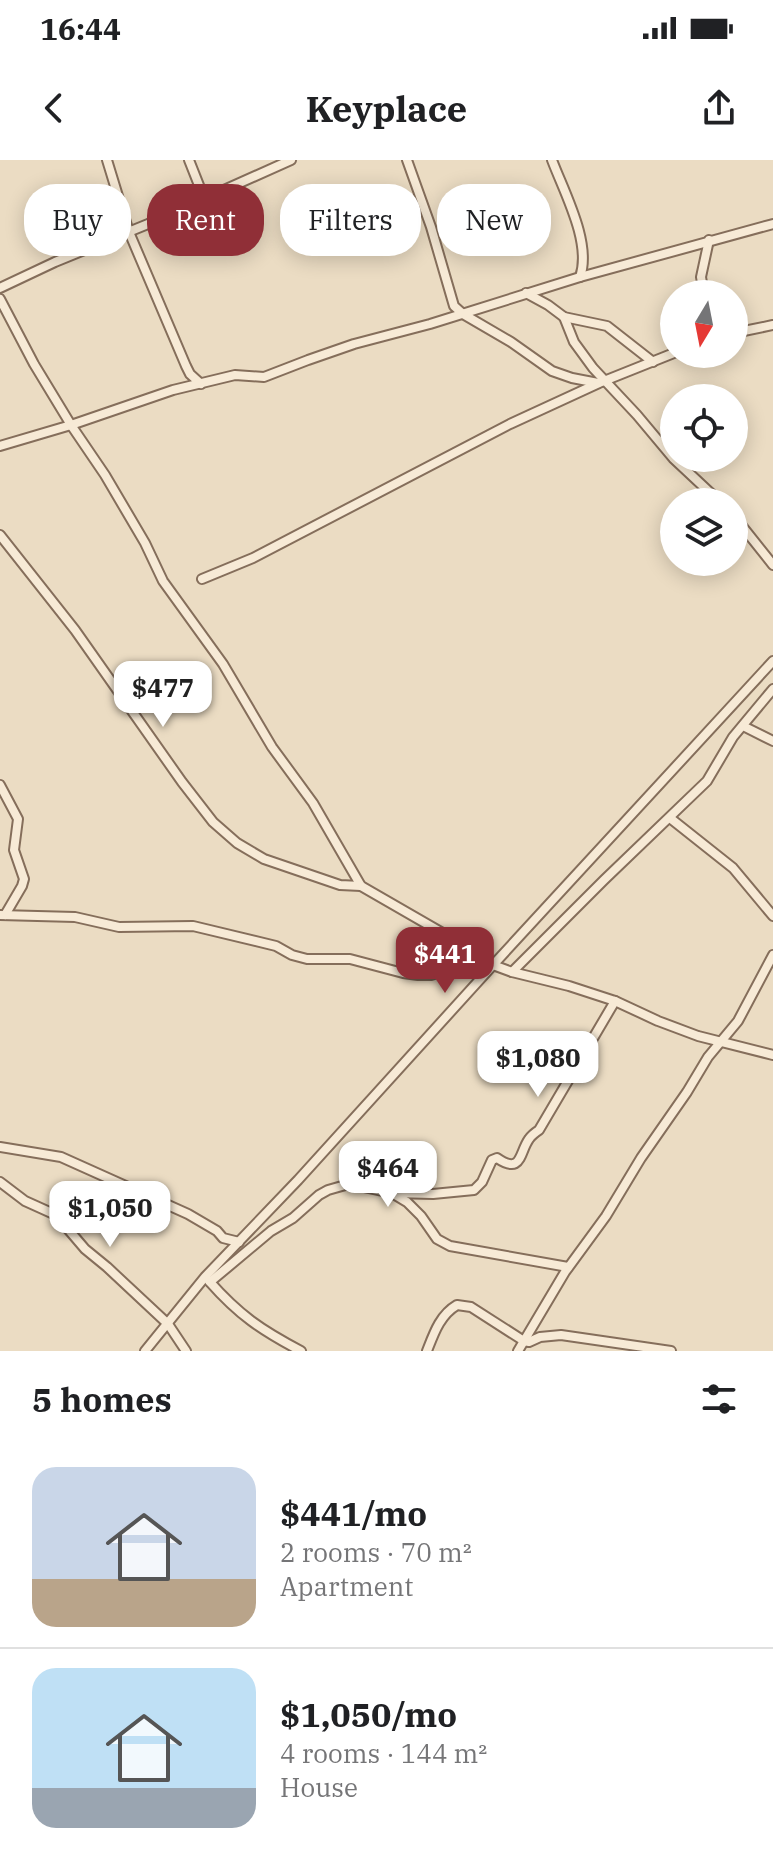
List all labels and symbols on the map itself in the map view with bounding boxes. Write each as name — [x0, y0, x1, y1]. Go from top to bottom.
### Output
north arrow — [660, 280, 748, 368]
pin: $477 — [116, 661, 210, 729]
pin: $441 — [398, 927, 492, 995]
pin: $1,080 — [473, 1031, 603, 1099]
pin: $464 — [341, 1141, 435, 1209]
pin: $1,050 — [45, 1181, 175, 1249]

